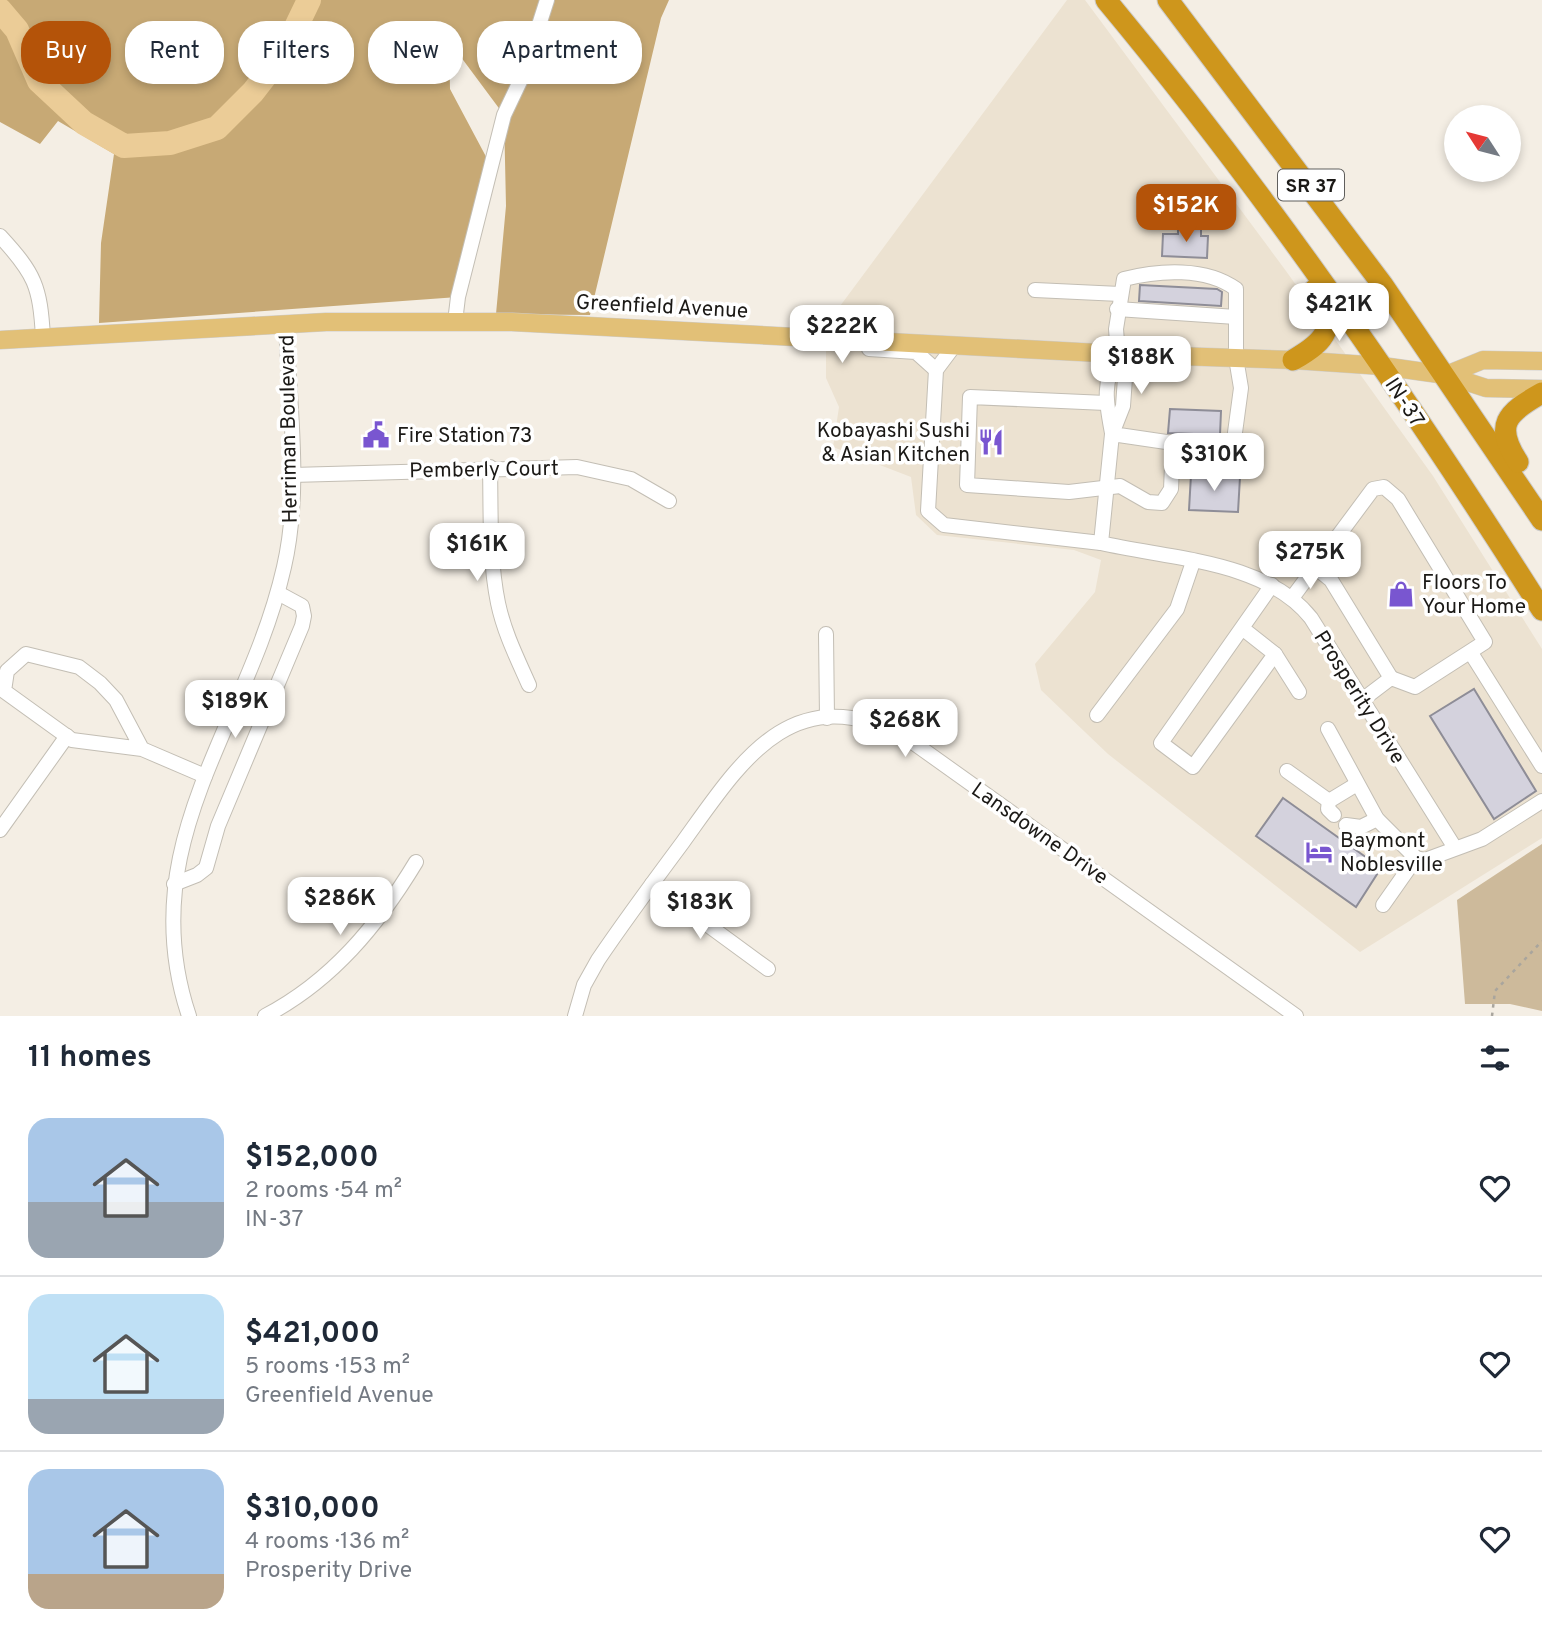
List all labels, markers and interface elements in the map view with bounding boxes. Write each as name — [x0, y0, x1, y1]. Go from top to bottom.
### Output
chip: Buy — [21, 21, 111, 84]
chip: Rent — [125, 21, 224, 84]
chip: Filters — [238, 21, 354, 84]
chip: New — [368, 21, 463, 84]
chip: Apartment — [477, 21, 642, 84]
north arrow — [1444, 105, 1521, 182]
map controls — [1444, 105, 1521, 182]
road number: SR 37 — [1278, 169, 1344, 200]
pin: $152K — [1137, 184, 1235, 244]
text: $152K — [1152, 192, 1220, 221]
pin: $421K — [1290, 284, 1388, 343]
street label: Greenfield Avenue — [575, 290, 749, 325]
text: $421K — [1305, 291, 1373, 320]
pin: $222K — [793, 306, 891, 365]
text: $222K — [806, 313, 878, 342]
street label: Herriman Boulevard — [274, 334, 305, 524]
pin: $188K — [1092, 336, 1190, 396]
text: $188K — [1107, 344, 1175, 373]
street label: IN-37 — [1378, 373, 1430, 433]
place label: Kobayashi Sushi & Asian Kitchen — [817, 418, 970, 469]
public building icon: Fire Station 73 — [361, 420, 391, 450]
place label: Fire Station 73 — [397, 423, 533, 450]
restaurant icon: Kobayashi Sushi & Asian Kitchen — [976, 427, 1006, 457]
pin: $310K — [1165, 434, 1263, 493]
text: $310K — [1180, 441, 1248, 470]
street label: Pemberly Court — [409, 456, 559, 485]
pin: $161K — [428, 524, 526, 583]
text: $161K — [446, 531, 508, 560]
pin: $275K — [1261, 532, 1359, 591]
text: $275K — [1275, 539, 1345, 568]
place label: Floors To Your Home — [1422, 570, 1526, 621]
shop icon: Floors To Your Home — [1386, 579, 1416, 609]
street label: Prosperity Drive — [1307, 626, 1411, 770]
pin: $189K — [186, 680, 284, 740]
text: $189K — [201, 688, 269, 717]
pin: $268K — [856, 700, 954, 759]
text: $268K — [869, 707, 941, 736]
street label: Lansdowne Drive — [965, 777, 1113, 891]
place label: Baymont Noblesville — [1340, 828, 1443, 879]
hotel icon: Baymont Noblesville — [1304, 837, 1334, 867]
pin: $286K — [291, 878, 389, 937]
pin: $183K — [651, 881, 749, 941]
text: $286K — [304, 885, 376, 914]
text: $183K — [666, 889, 734, 918]
icon: filters — [1476, 1039, 1514, 1077]
text: 11 homes — [28, 1040, 152, 1077]
text: $152,000 — [245, 1140, 379, 1177]
icon: home — [84, 1146, 168, 1230]
icon: heart — [1476, 1169, 1514, 1207]
text: 2 rooms · 54 m² — [245, 1177, 402, 1206]
text: IN-37 — [245, 1206, 304, 1235]
text: $421,000 — [245, 1316, 380, 1353]
icon: home — [84, 1322, 168, 1406]
icon: heart — [1476, 1345, 1514, 1383]
text: 5 rooms · 153 m² — [245, 1353, 410, 1382]
text: Greenfield Avenue — [245, 1382, 434, 1411]
text: $310,000 — [245, 1491, 380, 1528]
icon: home — [84, 1497, 168, 1581]
icon: heart — [1476, 1520, 1514, 1558]
text: 4 rooms · 136 m² — [245, 1528, 409, 1557]
text: Prosperity Drive — [245, 1557, 412, 1586]

